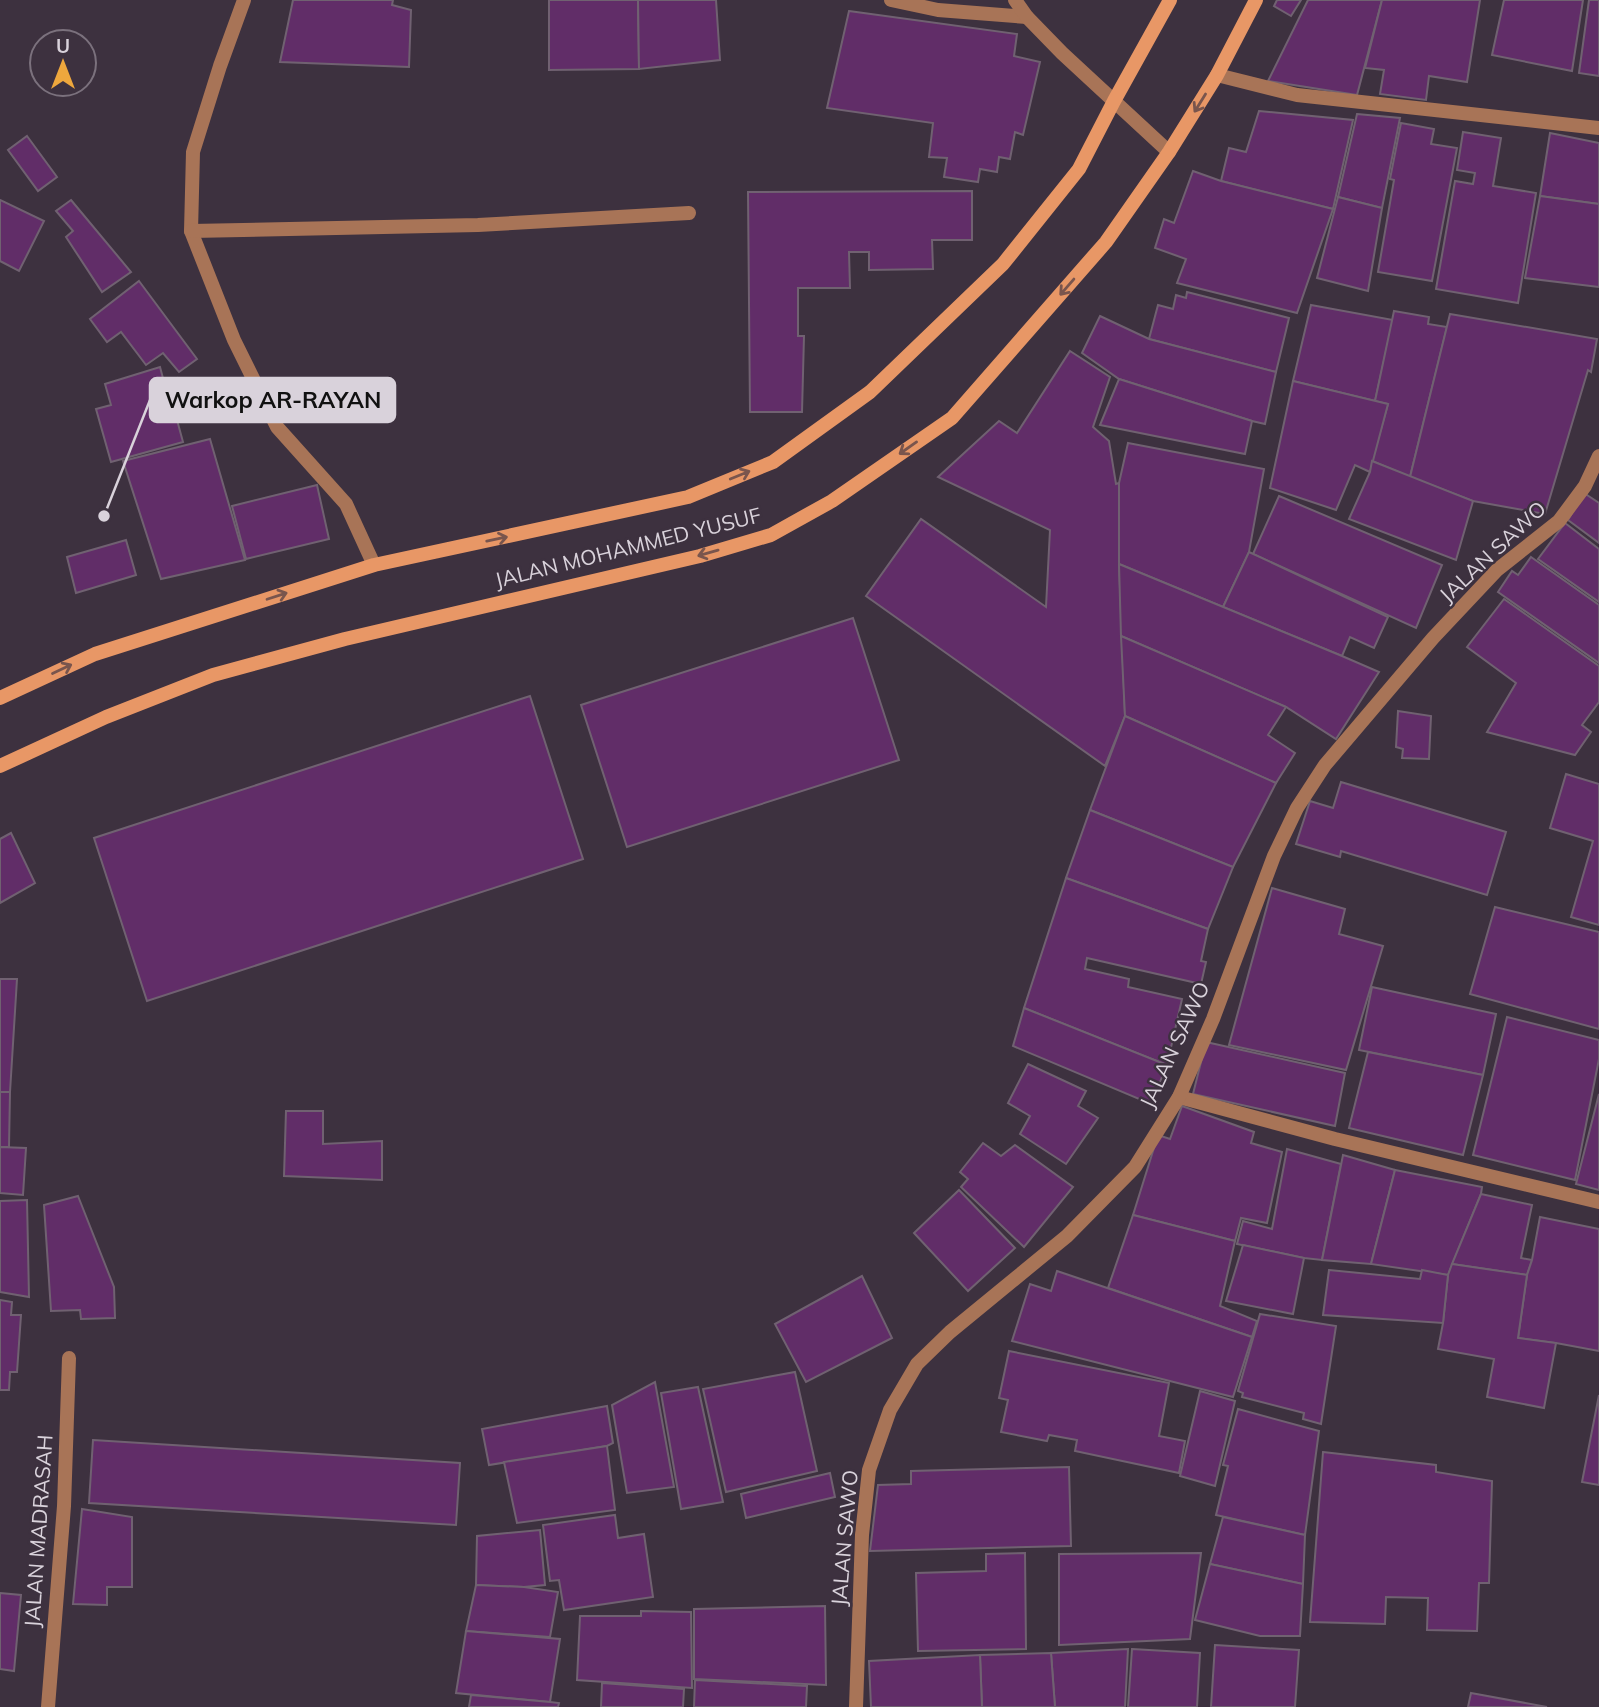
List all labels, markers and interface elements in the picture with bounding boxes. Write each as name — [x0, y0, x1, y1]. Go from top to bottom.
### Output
north arrow — [28, 28, 98, 98]
text: U — [56, 34, 70, 58]
one-way arrow — [1192, 92, 1206, 112]
one-way arrow — [1059, 278, 1075, 296]
callout: Warkop AR-RAYAN — [150, 378, 395, 422]
text: Warkop AR-RAYAN — [165, 385, 381, 414]
one-way arrow — [899, 441, 918, 455]
one-way arrow — [729, 468, 751, 481]
street label: JALAN SAWO — [1434, 495, 1551, 607]
street label: JALAN MOHAMMED YUSUF — [492, 501, 764, 593]
one-way arrow — [485, 531, 508, 545]
one-way arrow — [698, 548, 720, 561]
one-way arrow — [266, 589, 288, 602]
one-way arrow — [51, 662, 72, 675]
street label: JALAN SAWO — [1133, 977, 1215, 1112]
street label: JALAN MADRASAH — [18, 1434, 58, 1628]
street label: JALAN SAWO — [825, 1469, 863, 1607]

